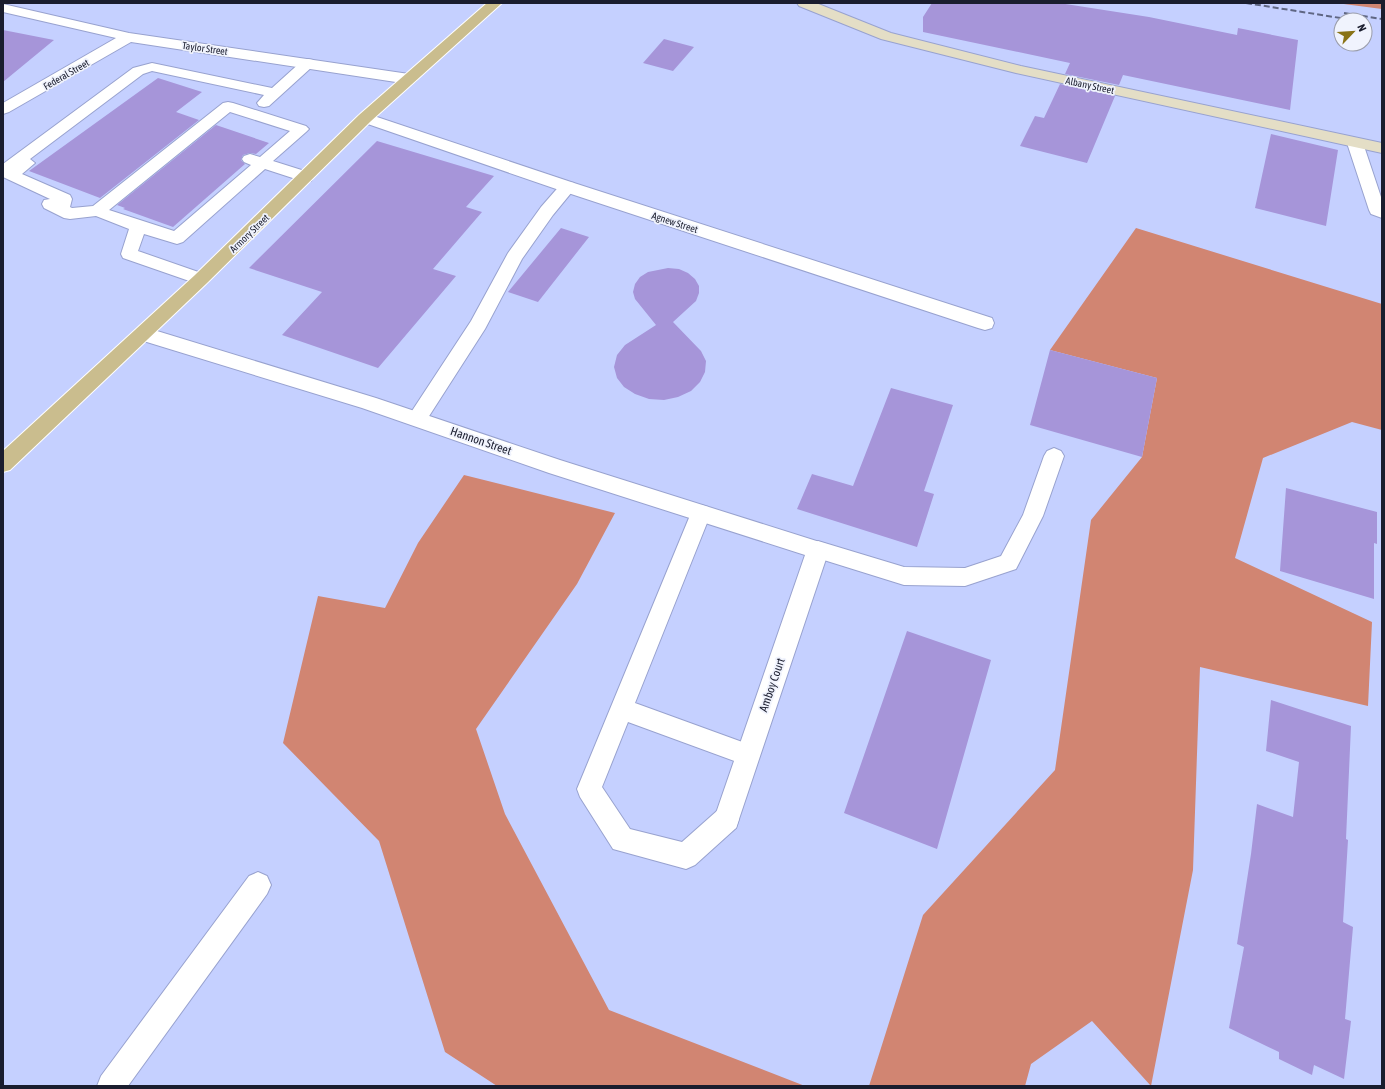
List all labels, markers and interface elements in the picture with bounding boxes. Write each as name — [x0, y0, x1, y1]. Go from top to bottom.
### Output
north arrow — [1333, 12, 1373, 52]
text: N — [1355, 22, 1369, 33]
street label: Taylor Street — [181, 40, 229, 57]
street label: Federal Street — [41, 57, 91, 92]
street label: Albany Street — [1065, 75, 1115, 96]
street label: Agnew Street — [650, 210, 699, 235]
street label: Armory Street — [227, 212, 271, 255]
street label: Hannon Street — [449, 424, 514, 458]
street label: Amboy Court — [756, 656, 788, 714]

